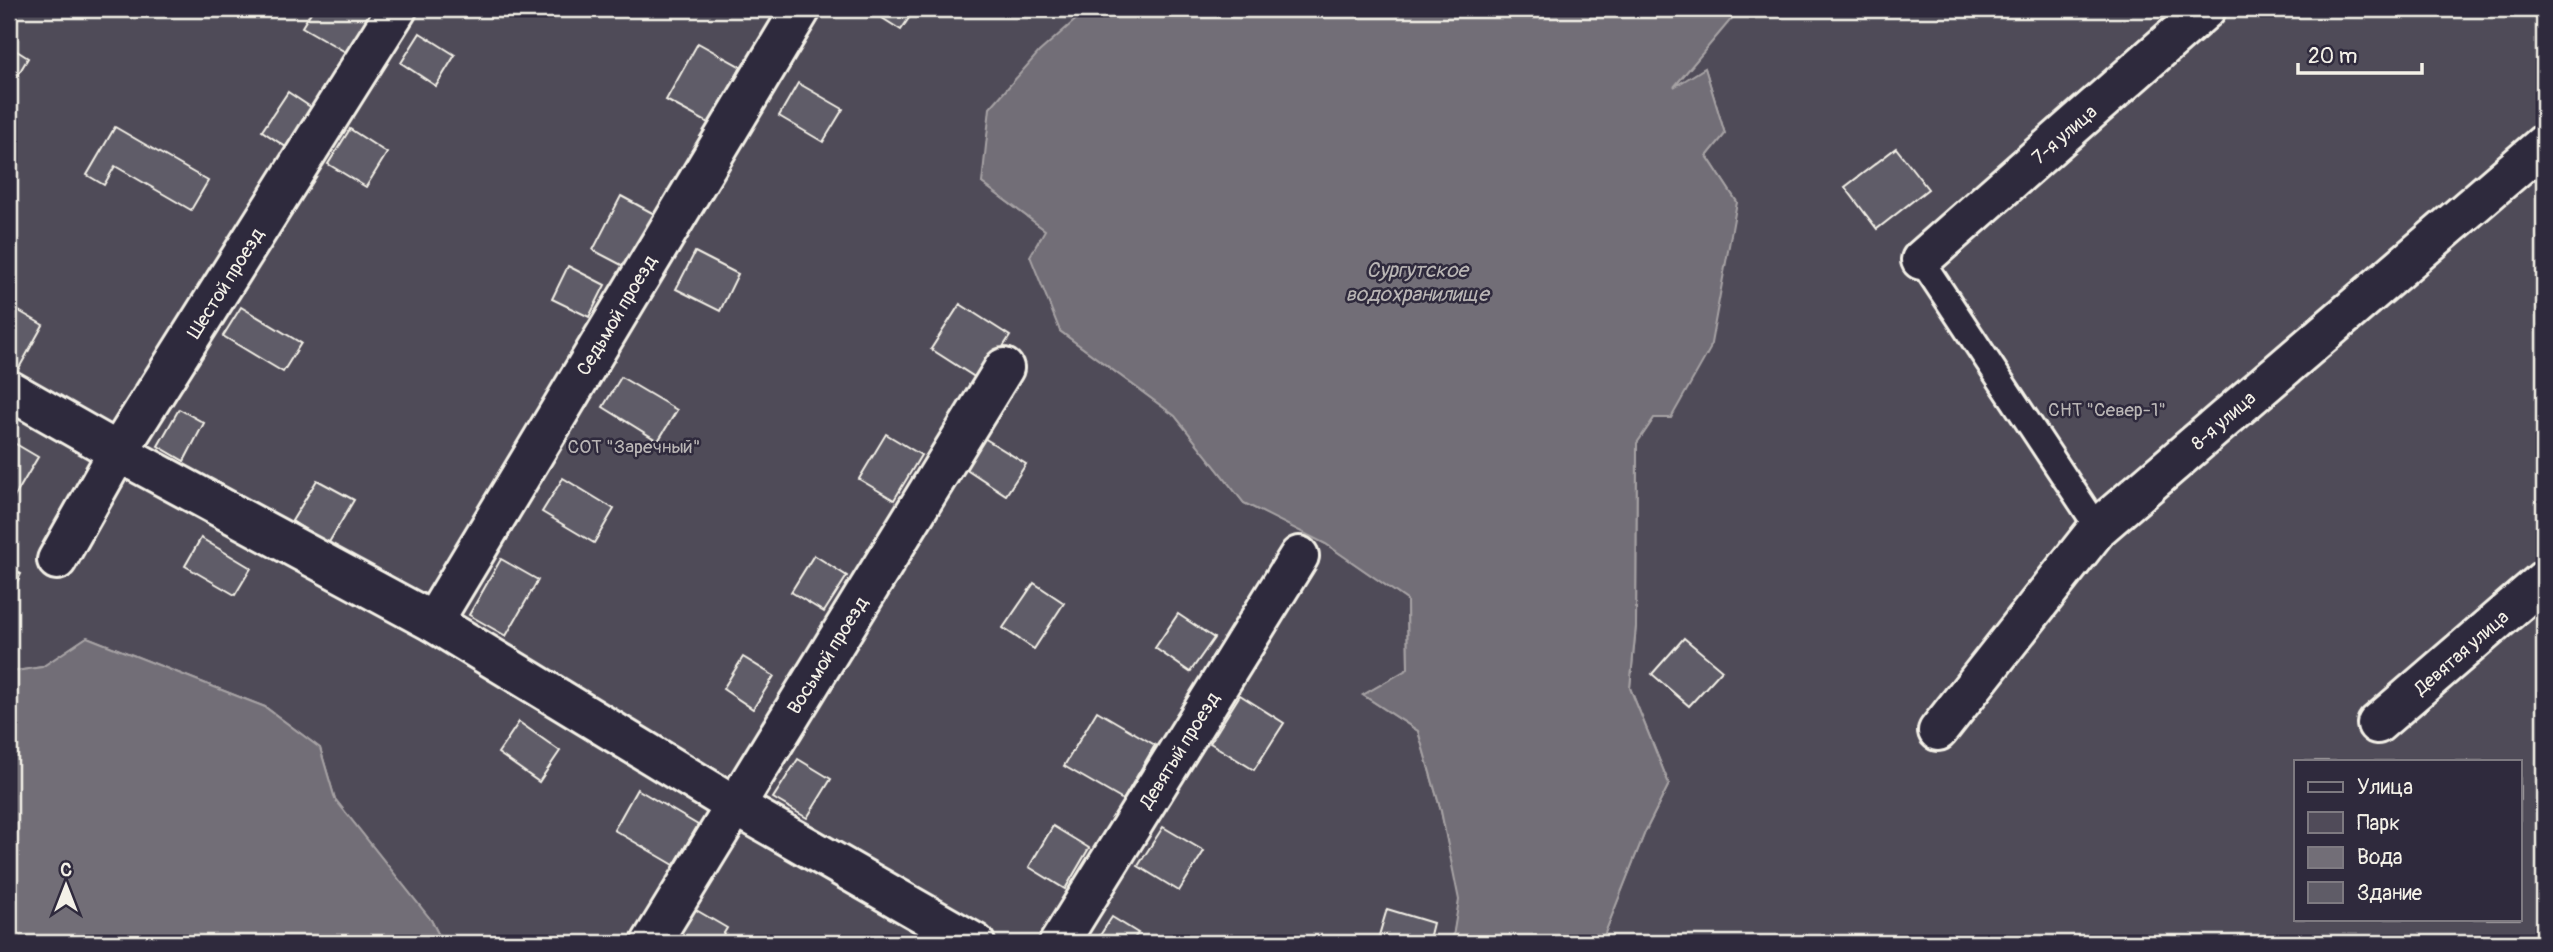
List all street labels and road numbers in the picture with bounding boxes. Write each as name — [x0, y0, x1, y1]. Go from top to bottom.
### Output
street label: 7-я улица — [2027, 100, 2102, 170]
street label: Шестой проезд — [182, 223, 270, 343]
street label: Седьмой проезд — [572, 251, 662, 380]
street label: 8-я улица — [2186, 386, 2261, 455]
street label: Восьмой проезд — [782, 592, 874, 719]
street label: Девятая улица — [2409, 605, 2514, 701]
street label: Девятый проезд — [1134, 687, 1226, 814]

